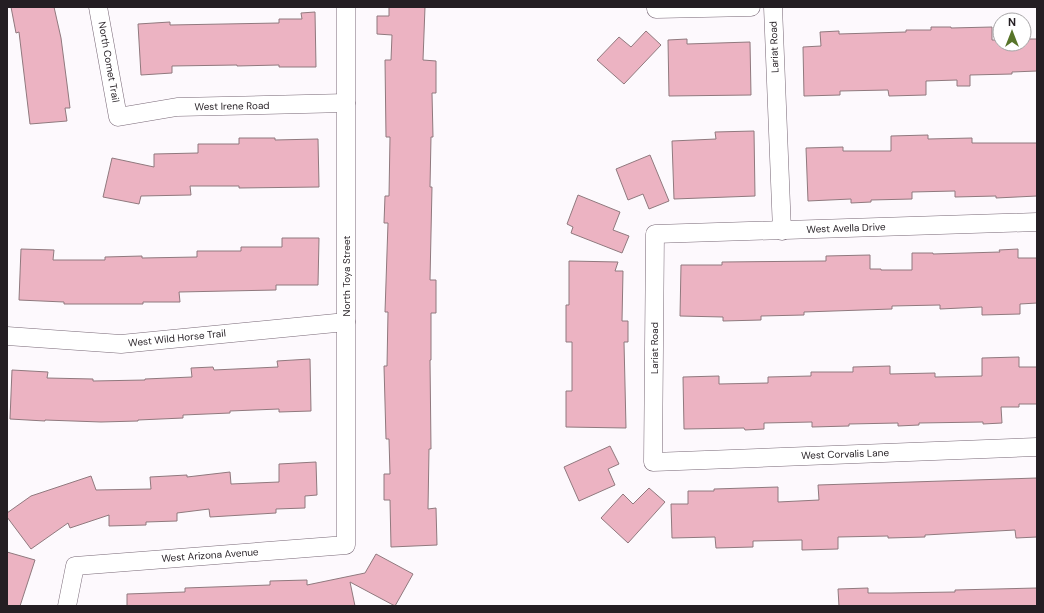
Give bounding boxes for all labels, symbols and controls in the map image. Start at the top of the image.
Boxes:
north arrow [992,12,1032,52]
text: N [1008,15,1016,29]
street label: North Comet Trail [95,21,123,103]
street label: Lariat Road [767,21,781,73]
street label: West Irene Road [194,99,270,113]
street label: West Avella Drive [806,220,886,236]
street label: North Toya Street [340,236,353,316]
street label: Lariat Road [648,322,661,374]
street label: West Wild Horse Trail [128,326,226,350]
street label: West Corvalis Lane [801,446,889,462]
street label: West Arizona Avenue [161,545,259,565]

